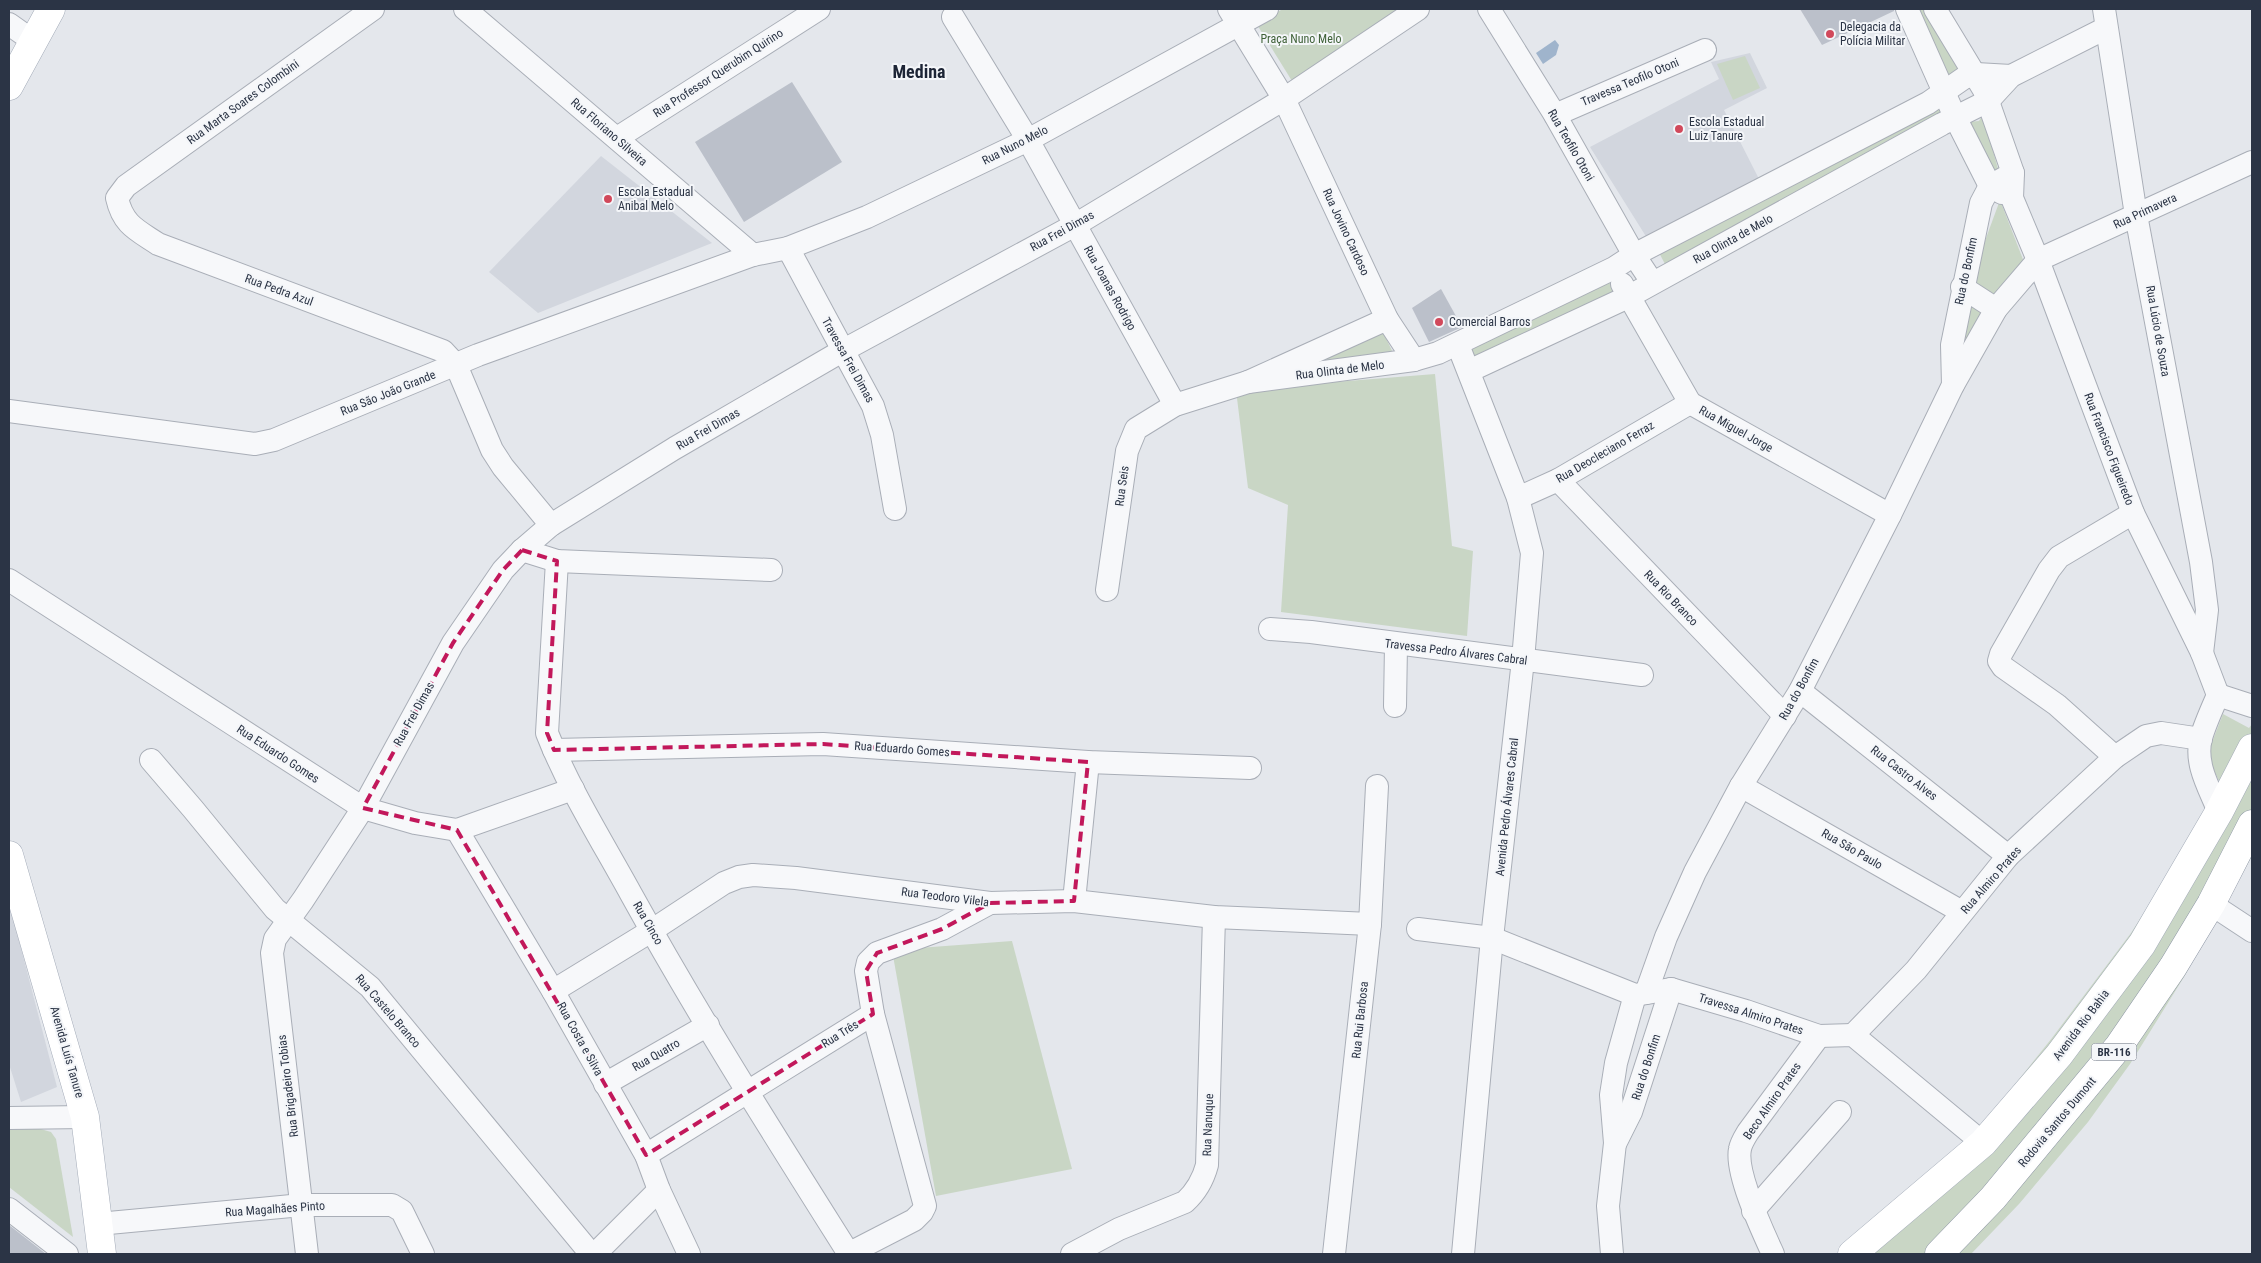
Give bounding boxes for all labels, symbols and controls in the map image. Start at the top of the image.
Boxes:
place label: Delegacia da Polícia Militar [1840,20,1906,48]
street label: Rua Professor Querubim Quirino [650,26,786,120]
marker: Delegacia da Polícia Militar [1824,28,1836,40]
park label: Praça Nuno Melo [1260,32,1342,46]
street label: Travessa Teofilo Otoni [1579,55,1681,109]
street label: Rua Marta Soares Colombini [184,57,302,147]
district label: Medina [892,61,946,82]
street label: Rua Floriano Silveira [568,95,650,169]
street label: Rua Teofilo Otoni [1545,107,1597,183]
place label: Escola Estadual Luiz Tanure [1689,115,1764,143]
street label: Rua Nuno Melo [980,122,1050,168]
marker: Escola Estadual Luiz Tanure [1673,123,1685,135]
place label: Escola Estadual Anibal Melo [618,185,693,213]
street label: Rua Jovino Cardoso [1320,186,1372,278]
street label: Rua Primavera [2111,190,2179,232]
marker: Escola Estadual Anibal Melo [602,193,614,205]
street label: Rua Frei Dimas [1028,208,1096,254]
street label: Rua Olinta de Melo [1691,211,1775,267]
street label: Rua do Bonfim [1952,236,1980,306]
street label: Rua Joanas Rodrigo [1081,243,1139,333]
street label: Rua Pedra Azul [243,271,315,309]
street label: Rua Lúcio de Souza [2143,284,2173,378]
street label: Travessa Frei Dimas [819,315,877,405]
place label: Comercial Barros [1449,315,1531,329]
marker: Comercial Barros [1433,316,1445,328]
street label: Rua Olinta de Melo [1295,358,1385,382]
street label: Rua São João Grande [338,367,438,418]
street label: Rua Francisco Figueiredo [2081,391,2137,507]
street label: Rua Miguel Jorge [1697,403,1776,455]
street label: Rua Frei Dimas [674,405,742,453]
street label: Rua Deocleciano Ferraz [1553,418,1657,486]
street label: Rua Seis [1112,465,1132,507]
street label: Rua Rio Branco [1641,567,1701,629]
street label: Travessa Pedro Álvares Cabral [1384,635,1528,668]
street label: Rua do Bonfim [1776,656,1822,722]
street label: Rua Frei Dimas [391,680,437,748]
street label: Rua Eduardo Gomes [234,722,322,786]
street label: Avenida Pedro Álvares Cabral [1492,737,1521,877]
street label: Rua Eduardo Gomes [854,739,950,759]
street label: Rua Castro Alves [1868,743,1940,803]
street label: Rua São Paulo [1819,826,1885,872]
street label: Rua Almiro Prates [1958,843,2024,917]
street label: Rua Teodoro Vilela [900,885,990,909]
street label: Rua Cinco [630,899,666,947]
street label: Rua Castelo Branco [352,971,424,1051]
street label: Rua Rui Barbosa [1349,980,1371,1059]
street label: Avenida Rio Bahia [2050,987,2112,1063]
street label: Travessa Almiro Prates [1697,990,1805,1038]
street label: Rua Costa e Silva [554,1000,606,1078]
street label: Avenida Luís Tanure [47,1005,87,1100]
street label: Rua Três [819,1017,861,1051]
street label: Rua do Bonfim [1629,1032,1663,1102]
street label: Rua Brigadeiro Tobias [275,1034,301,1138]
street label: Rua Quatro [630,1036,682,1074]
road number: BR-116 [2092,1044,2136,1060]
street label: Beco Almiro Prates [1740,1060,1804,1142]
street label: Rodovia Santos Dumont [2015,1074,2099,1170]
street label: Rua Nanuque [1200,1093,1216,1157]
street label: Rua Magalhães Pinto [225,1199,325,1219]

